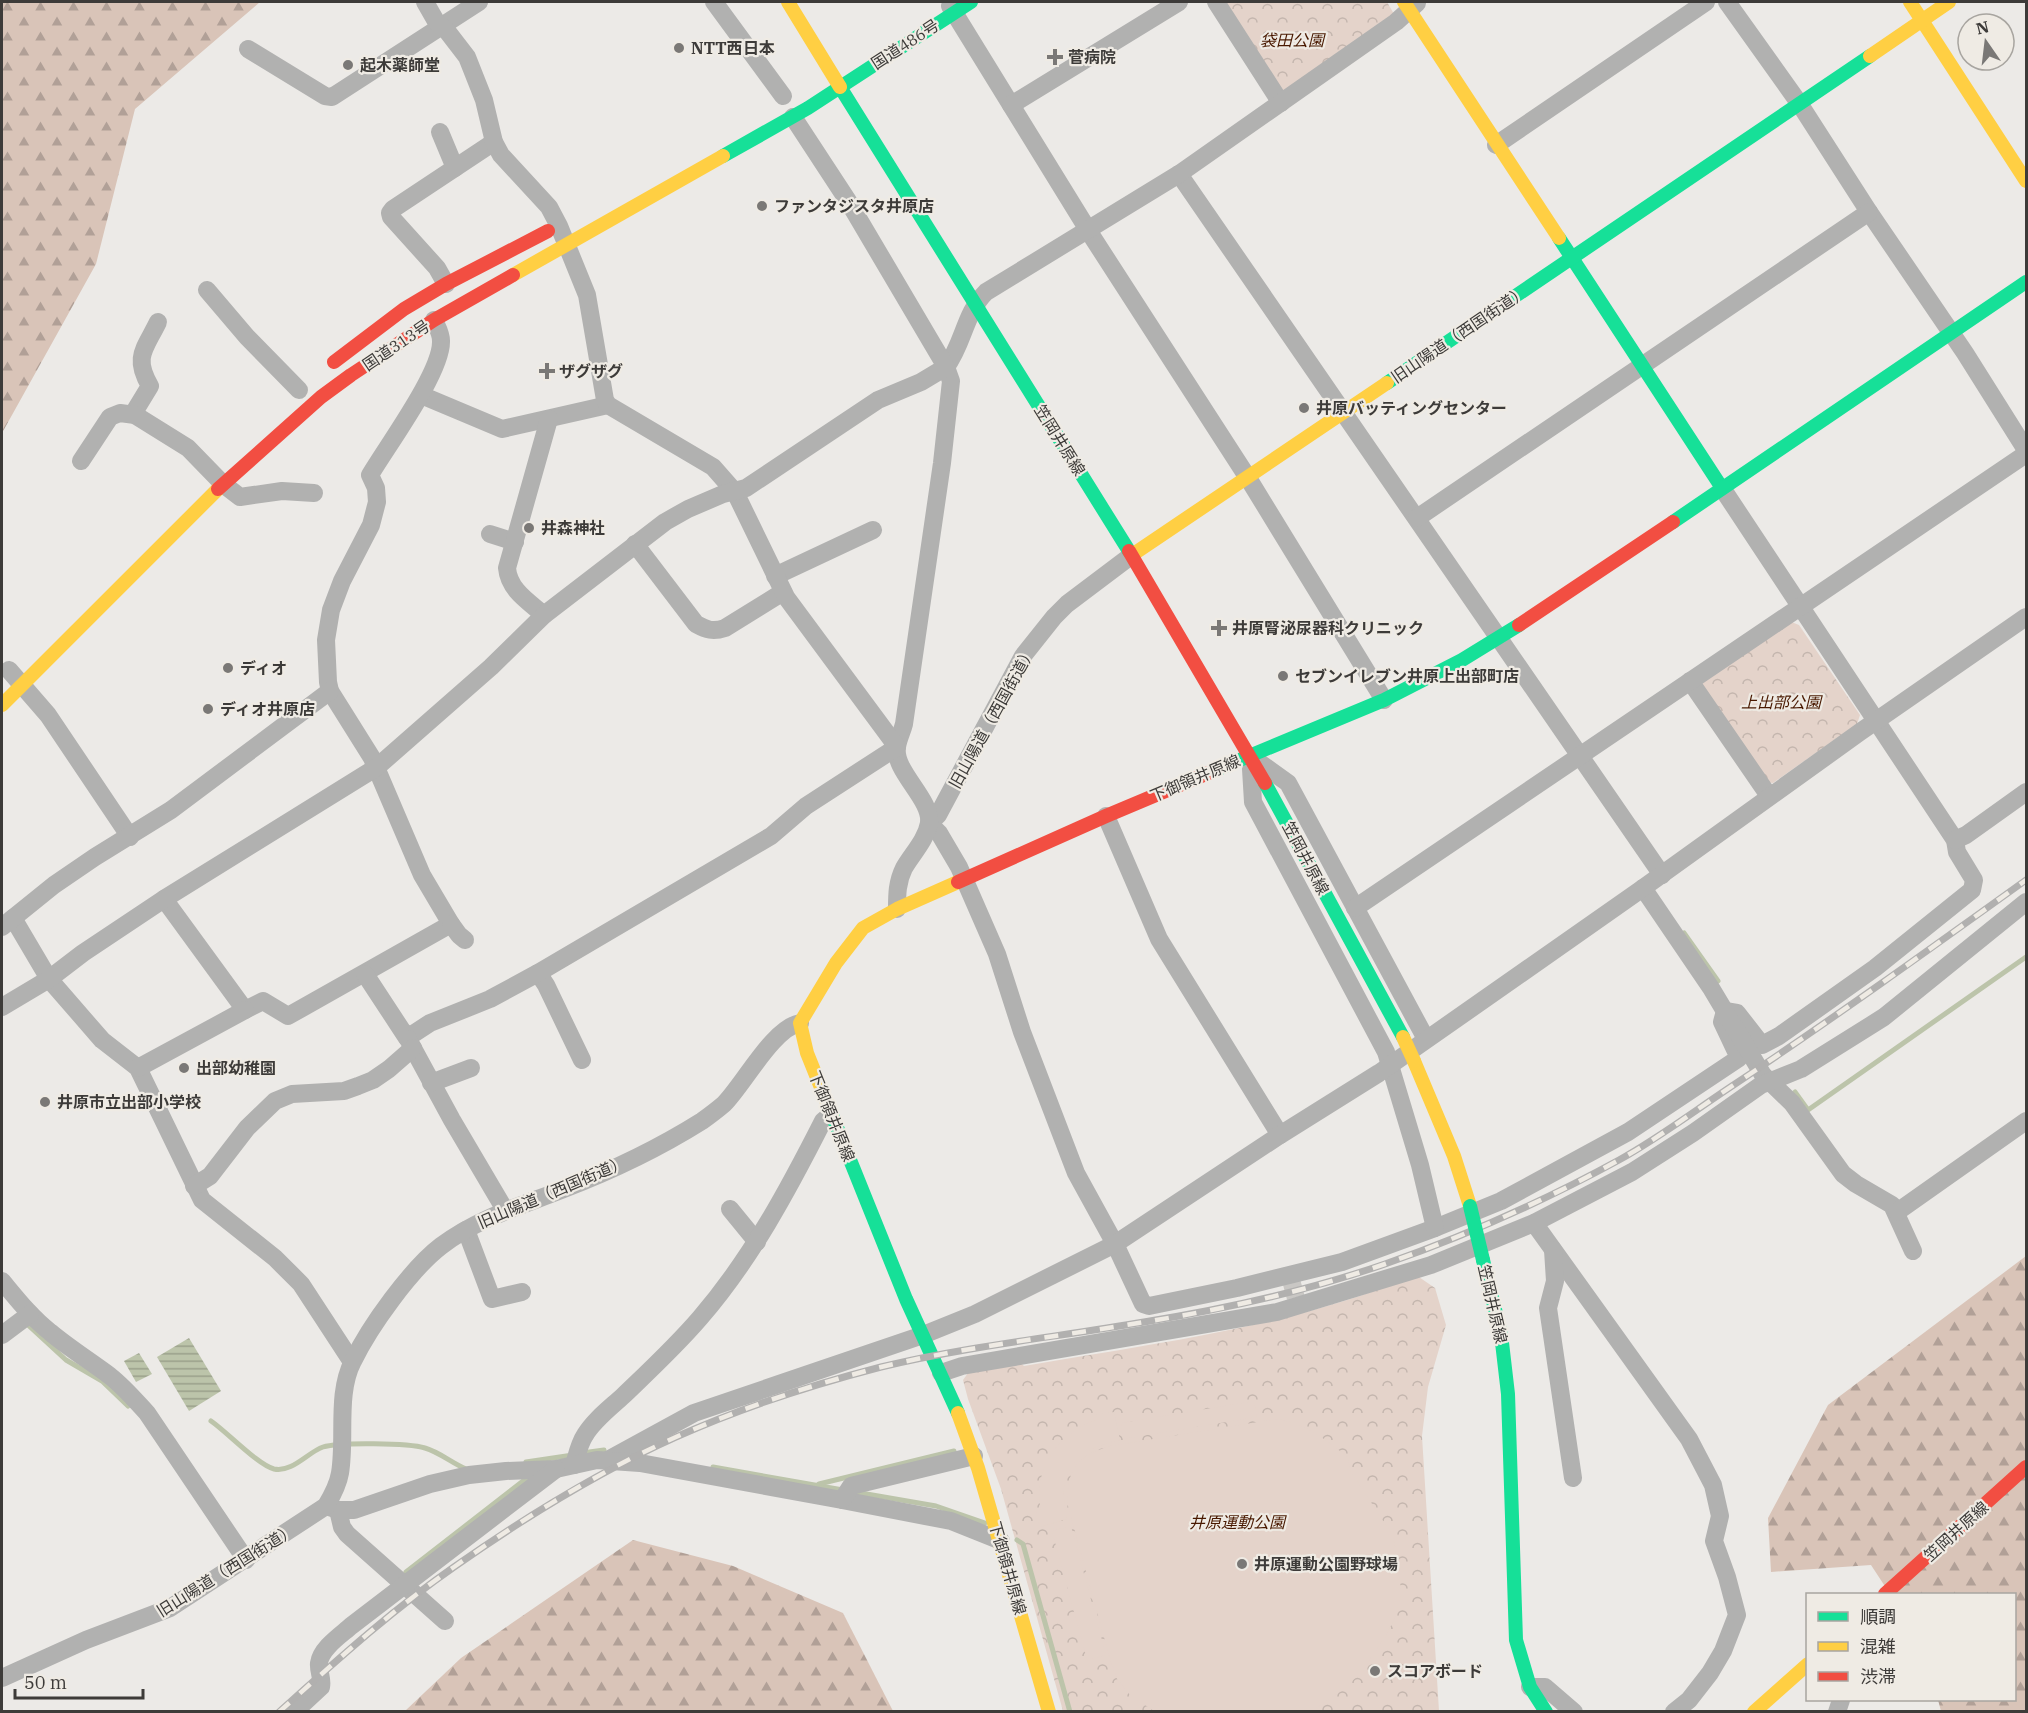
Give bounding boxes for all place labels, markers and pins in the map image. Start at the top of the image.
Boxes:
place label: NTT西日本 [691,38,775,58]
marker: NTT西日本 [672,41,686,55]
place label: 菅病院 [1068,47,1116,67]
marker: 菅病院 [1046,48,1064,66]
place label: 起木薬師堂 [360,55,440,75]
marker: 起木薬師堂 [341,58,355,72]
place label: ファンタジスタ井原店 [774,196,934,216]
marker: ファンタジスタ井原店 [755,199,769,213]
place label: ザグザグ [559,361,623,381]
marker: ザグザグ [540,364,554,378]
place label: 井原バッティングセンター [1316,398,1507,418]
marker: 井原バッティングセンター [1297,401,1311,415]
place label: 井森神社 [541,518,605,538]
marker: 井森神社 [522,521,536,535]
place label: 井原腎泌尿器科クリニック [1232,618,1424,638]
marker: 井原腎泌尿器科クリニック [1210,619,1228,637]
place label: ディオ [240,658,287,678]
marker: ディオ [221,661,235,675]
place label: セブンイレブン井原上出部町店 [1295,666,1519,686]
marker: セブンイレブン井原上出部町店 [1276,669,1290,683]
place label: ディオ井原店 [220,699,315,719]
marker: ディオ井原店 [201,702,215,716]
place label: 出部幼稚園 [196,1058,276,1078]
marker: 出部幼稚園 [177,1061,191,1075]
place label: 井原市立出部小学校 [57,1092,201,1112]
marker: 井原市立出部小学校 [38,1095,52,1109]
place label: 井原運動公園野球場 [1254,1554,1398,1574]
marker: 井原運動公園野球場 [1235,1557,1249,1571]
place label: スコアボード [1387,1661,1483,1681]
marker: スコアボード [1368,1664,1382,1678]

